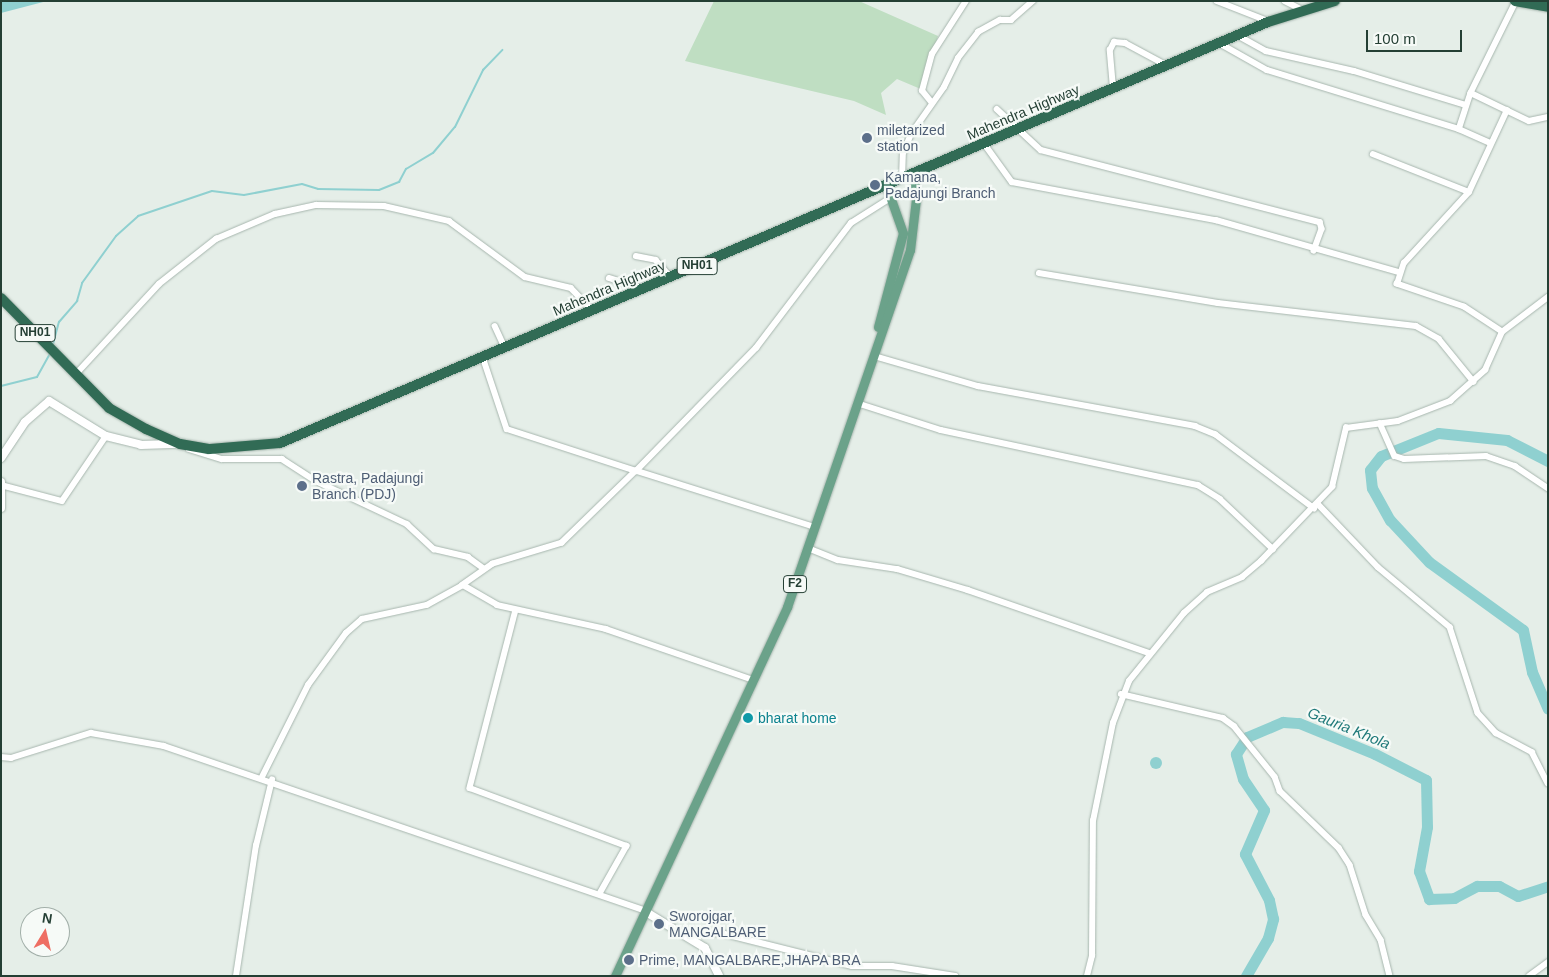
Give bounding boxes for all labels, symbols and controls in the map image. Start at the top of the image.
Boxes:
scale bar [1369,20,1465,52]
text: 100 m [1374,30,1416,47]
street label: Mahendra Highway [964,81,1082,143]
place label: miletarized station [877,122,945,154]
marker: miletarized station [861,132,873,144]
place label: Kamana, Padajungi Branch [885,169,996,202]
marker: Kamana, Padajungi Branch [869,179,881,191]
road number: NH01 [676,256,718,276]
street label: Mahendra Highway [550,257,668,319]
road number: NH01 [14,323,56,342]
place label: Rastra, Padajungi Branch (PDJ) [312,470,423,502]
marker: Rastra, Padajungi Branch (PDJ) [296,480,308,492]
road number: F2 [782,574,808,594]
water label: Gauria Khola [1305,703,1393,753]
place label: bharat home [758,710,837,726]
marker: bharat home [742,712,754,724]
north arrow [20,907,70,957]
place label: Sworojgar, MANGALBARE [669,908,766,940]
text: N [41,909,53,927]
marker: Sworojgar, MANGALBARE [653,918,665,930]
place label: Prime, MANGALBARE,JHAPA BRA [639,952,861,968]
marker: Prime, MANGALBARE,JHAPA BRA [623,954,635,966]

